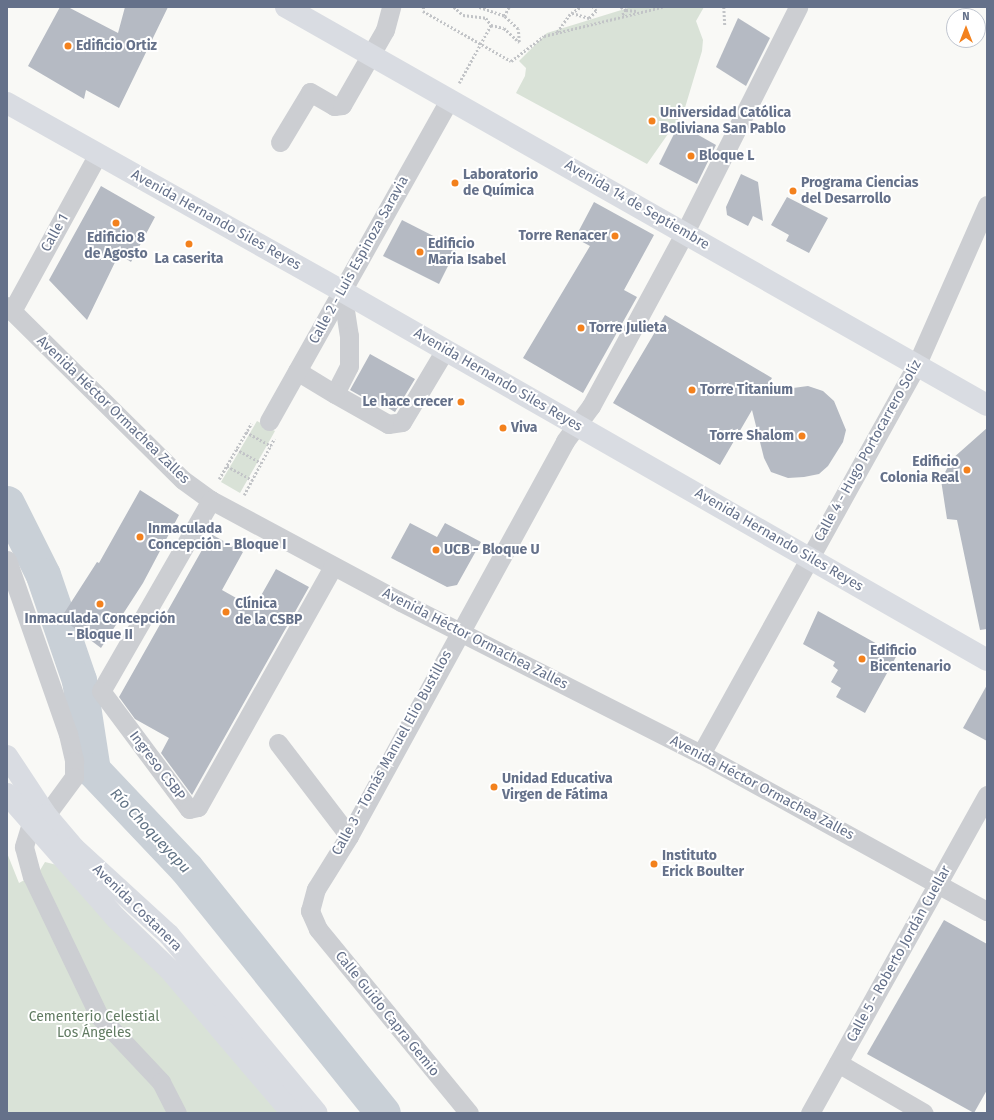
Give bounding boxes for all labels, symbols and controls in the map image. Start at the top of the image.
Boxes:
north arrow [946,8,986,48]
text: N [962,10,970,23]
place label: Edificio Ortiz [76,38,157,54]
marker: Edificio Ortiz [63,41,73,51]
place label: Universidad Católica Boliviana San Pablo [660,105,791,138]
marker: Universidad Católica Boliviana San Pablo [647,116,657,126]
place label: Bloque L [699,148,755,164]
marker: Bloque L [686,151,696,161]
street label: Avenida 14 de Septiembre [562,157,712,253]
street label: Avenida Hernando Siles Reyes [128,166,304,274]
place label: Laboratorio de Química [463,167,538,200]
street label: Calle 2 - Luis Espinoza Saravia [306,173,412,347]
place label: Programa Ciencias del Desarrollo [801,175,919,208]
marker: Laboratorio de Química [450,178,460,188]
marker: Programa Ciencias del Desarrollo [788,186,798,196]
street label: Calle 1 [38,211,72,255]
marker: Edificio 8 de Agosto [111,218,121,228]
place label: Torre Renacer [519,228,607,244]
place label: Edificio 8 de Agosto [84,230,148,262]
marker: Torre Renacer [610,231,620,241]
place label: Edificio Maria Isabel [428,236,506,268]
marker: La caserita [184,239,194,249]
marker: Edificio Maria Isabel [415,247,425,257]
place label: La caserita [154,251,224,267]
place label: Torre Julieta [589,320,667,336]
marker: Torre Julieta [576,323,586,333]
street label: Avenida Hernando Siles Reyes [411,325,585,435]
street label: Avenida Héctor Ormachea Zalles [33,333,193,487]
street label: Calle 4 - Hugo Portocarrero Solíz [811,357,925,545]
place label: Torre Titanium [700,382,793,398]
marker: Torre Titanium [687,385,697,395]
place label: Le hace crecer [363,394,453,410]
marker: Le hace crecer [456,397,466,407]
place label: Viva [511,420,537,436]
marker: Viva [498,423,508,433]
place label: Torre Shalom [709,428,794,444]
marker: Torre Shalom [797,431,807,441]
place label: Edificio Colonia Real [880,454,959,486]
marker: Edificio Colonia Real [962,465,972,475]
street label: Avenida Hernando Siles Reyes [692,485,866,595]
place label: Inmaculada Concepción - Bloque I [148,521,286,554]
marker: Inmaculada Concepción - Bloque I [135,532,145,542]
place label: UCB - Bloque U [444,542,540,558]
marker: UCB - Bloque U [431,545,441,555]
street label: Avenida Héctor Ormachea Zalles [380,585,570,693]
place label: Clínica de la CSBP [235,596,302,628]
marker: Inmaculada Concepción - Bloque II [95,599,105,609]
marker: Clínica de la CSBP [220,606,232,618]
place label: Inmaculada Concepción - Bloque II [25,611,175,644]
place label: Edificio Bicentenario [870,643,951,676]
street label: Calle 3 - Tomás Manuel Elio Bustillos [328,648,456,858]
marker: Edificio Bicentenario [857,654,867,664]
street label: Ingreso CSBP [125,728,189,804]
street label: Avenida Héctor Ormachea Zalles [667,732,857,844]
place label: Unidad Educativa Virgen de Fátima [502,771,613,804]
marker: Unidad Educativa Virgen de Fátima [489,782,499,792]
water label: Río Choqueyapu [106,785,194,877]
place label: Instituto Erick Boulter [662,848,744,880]
marker: Instituto Erick Boulter [649,859,659,869]
street label: Avenida Costanera [89,861,185,955]
street label: Calle 5 - Roberto Jordán Cuellar [843,863,955,1045]
street label: Calle Guido Capra Gemio [331,948,443,1080]
park label: Cementerio Celestial Los Ángeles [29,1009,159,1042]

